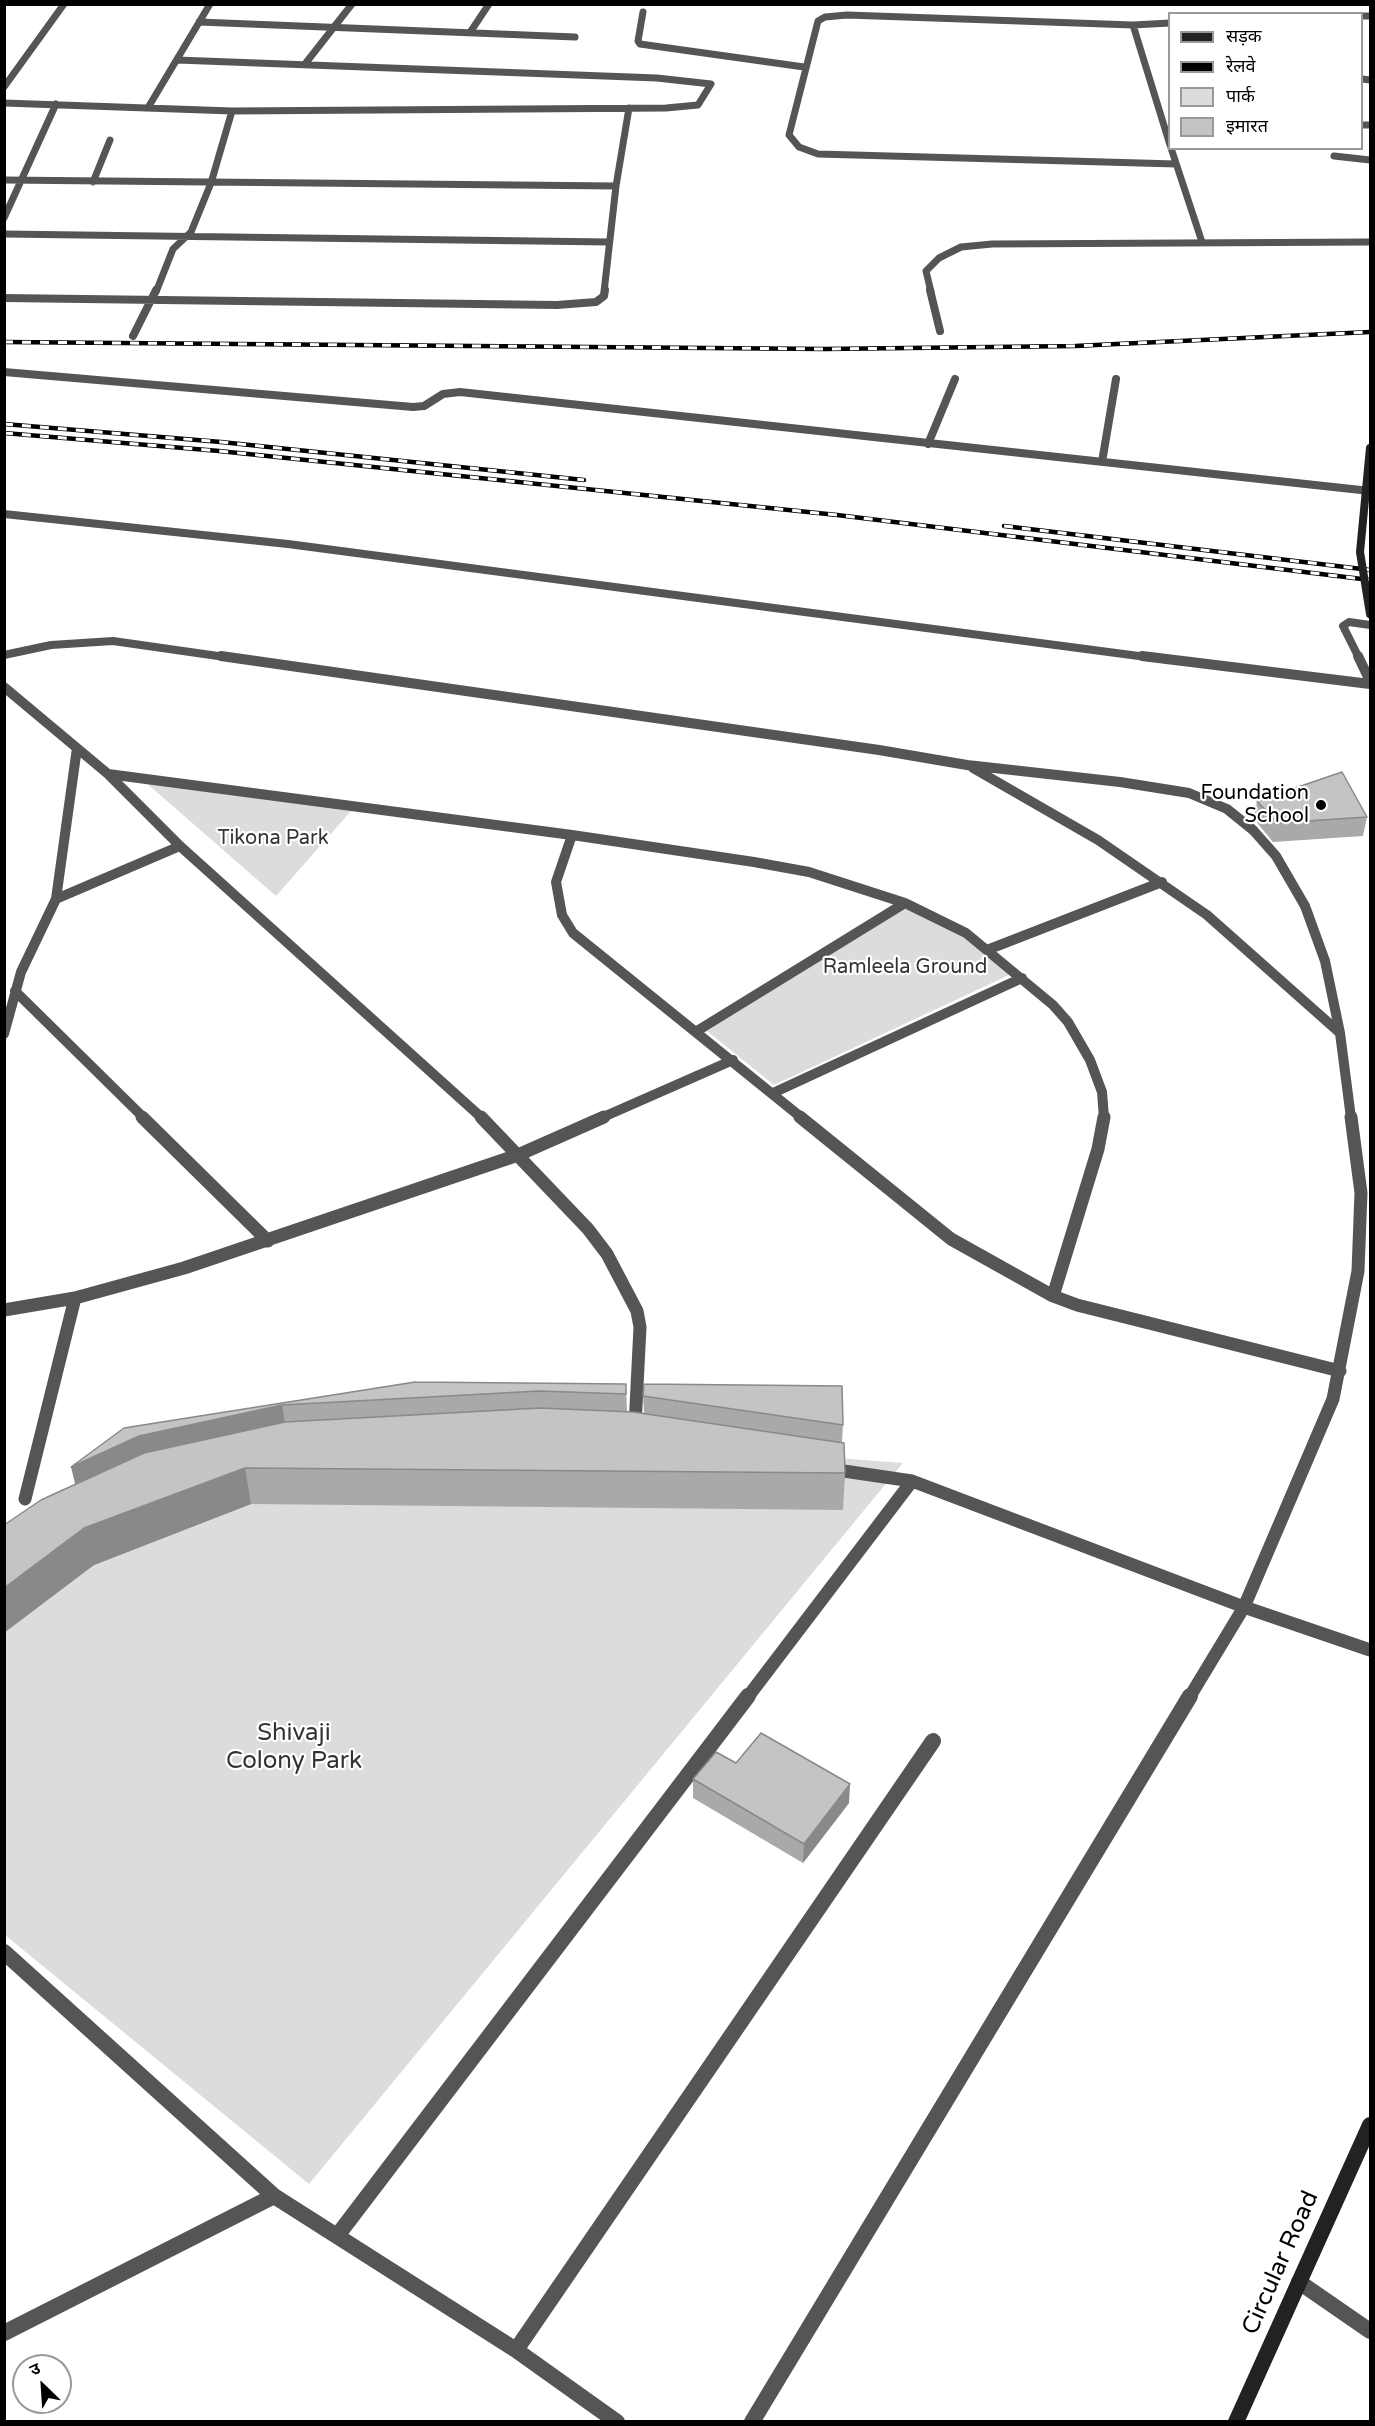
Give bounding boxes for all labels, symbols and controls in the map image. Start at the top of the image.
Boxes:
legend [1168,12,1363,150]
text: सड़क [1226,25,1262,47]
text: रेलवे [1226,55,1256,77]
text: पार्क [1226,85,1255,107]
text: इमारत [1226,115,1268,137]
place label: Foundation School [1201,782,1309,829]
marker: Foundation School [1314,798,1328,812]
park label: Tikona Park [217,827,329,851]
park label: Ramleela Ground [823,956,987,980]
park label: Shivaji Colony Park [226,1720,362,1776]
street label: Circular Road [1237,2187,1325,2339]
north arrow [12,2354,72,2414]
text: उ [27,2358,44,2381]

